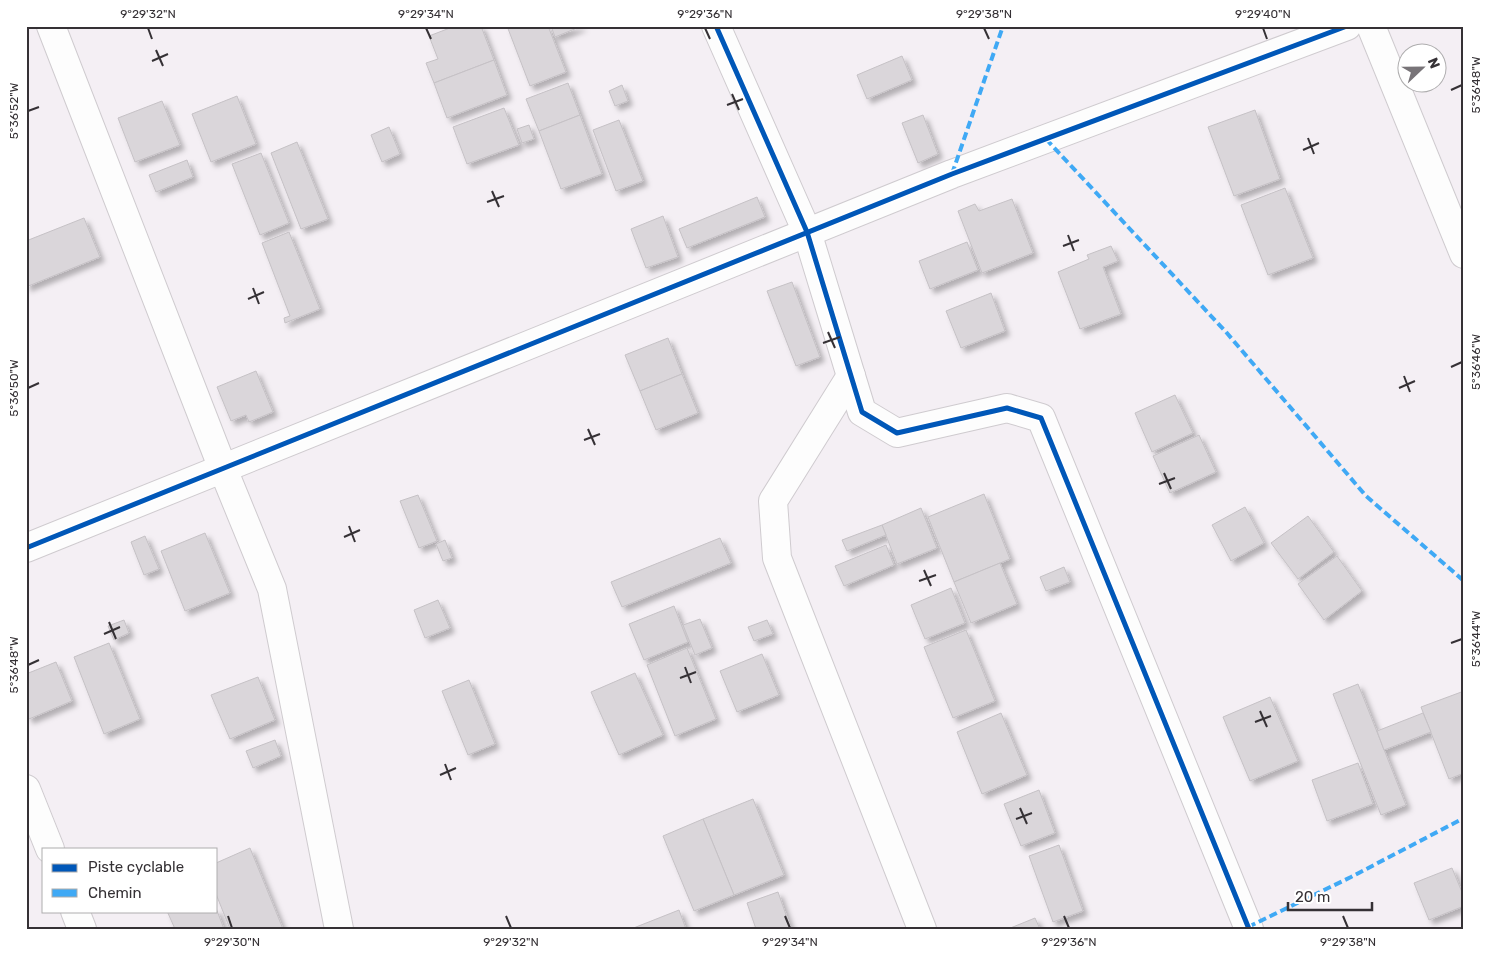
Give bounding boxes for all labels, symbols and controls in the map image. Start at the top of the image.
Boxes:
text: 9°29'32"N [120,7,176,21]
text: 9°29'34"N [398,7,454,21]
text: 9°29'36"N [677,7,733,21]
text: 9°29'38"N [956,7,1012,21]
text: 9°29'40"N [1235,7,1291,21]
north arrow [1398,42,1448,92]
text: N [1424,55,1443,71]
text: 5°36'48"W [1469,56,1483,113]
text: 5°36'52"W [7,82,21,139]
text: 5°36'46"W [1469,334,1483,390]
text: 5°36'50"W [7,359,21,417]
text: 5°36'44"W [1469,610,1483,667]
text: 5°36'48"W [7,636,21,693]
legend [42,848,218,912]
text: Piste cyclable [88,858,184,876]
scale bar [1288,880,1371,912]
text: Chemin [88,884,142,902]
text: 20 m [1295,888,1330,906]
text: 9°29'30"N [204,935,260,949]
text: 9°29'32"N [483,935,539,949]
text: 9°29'34"N [762,935,818,949]
text: 9°29'36"N [1041,935,1097,949]
text: 9°29'38"N [1320,935,1376,949]

